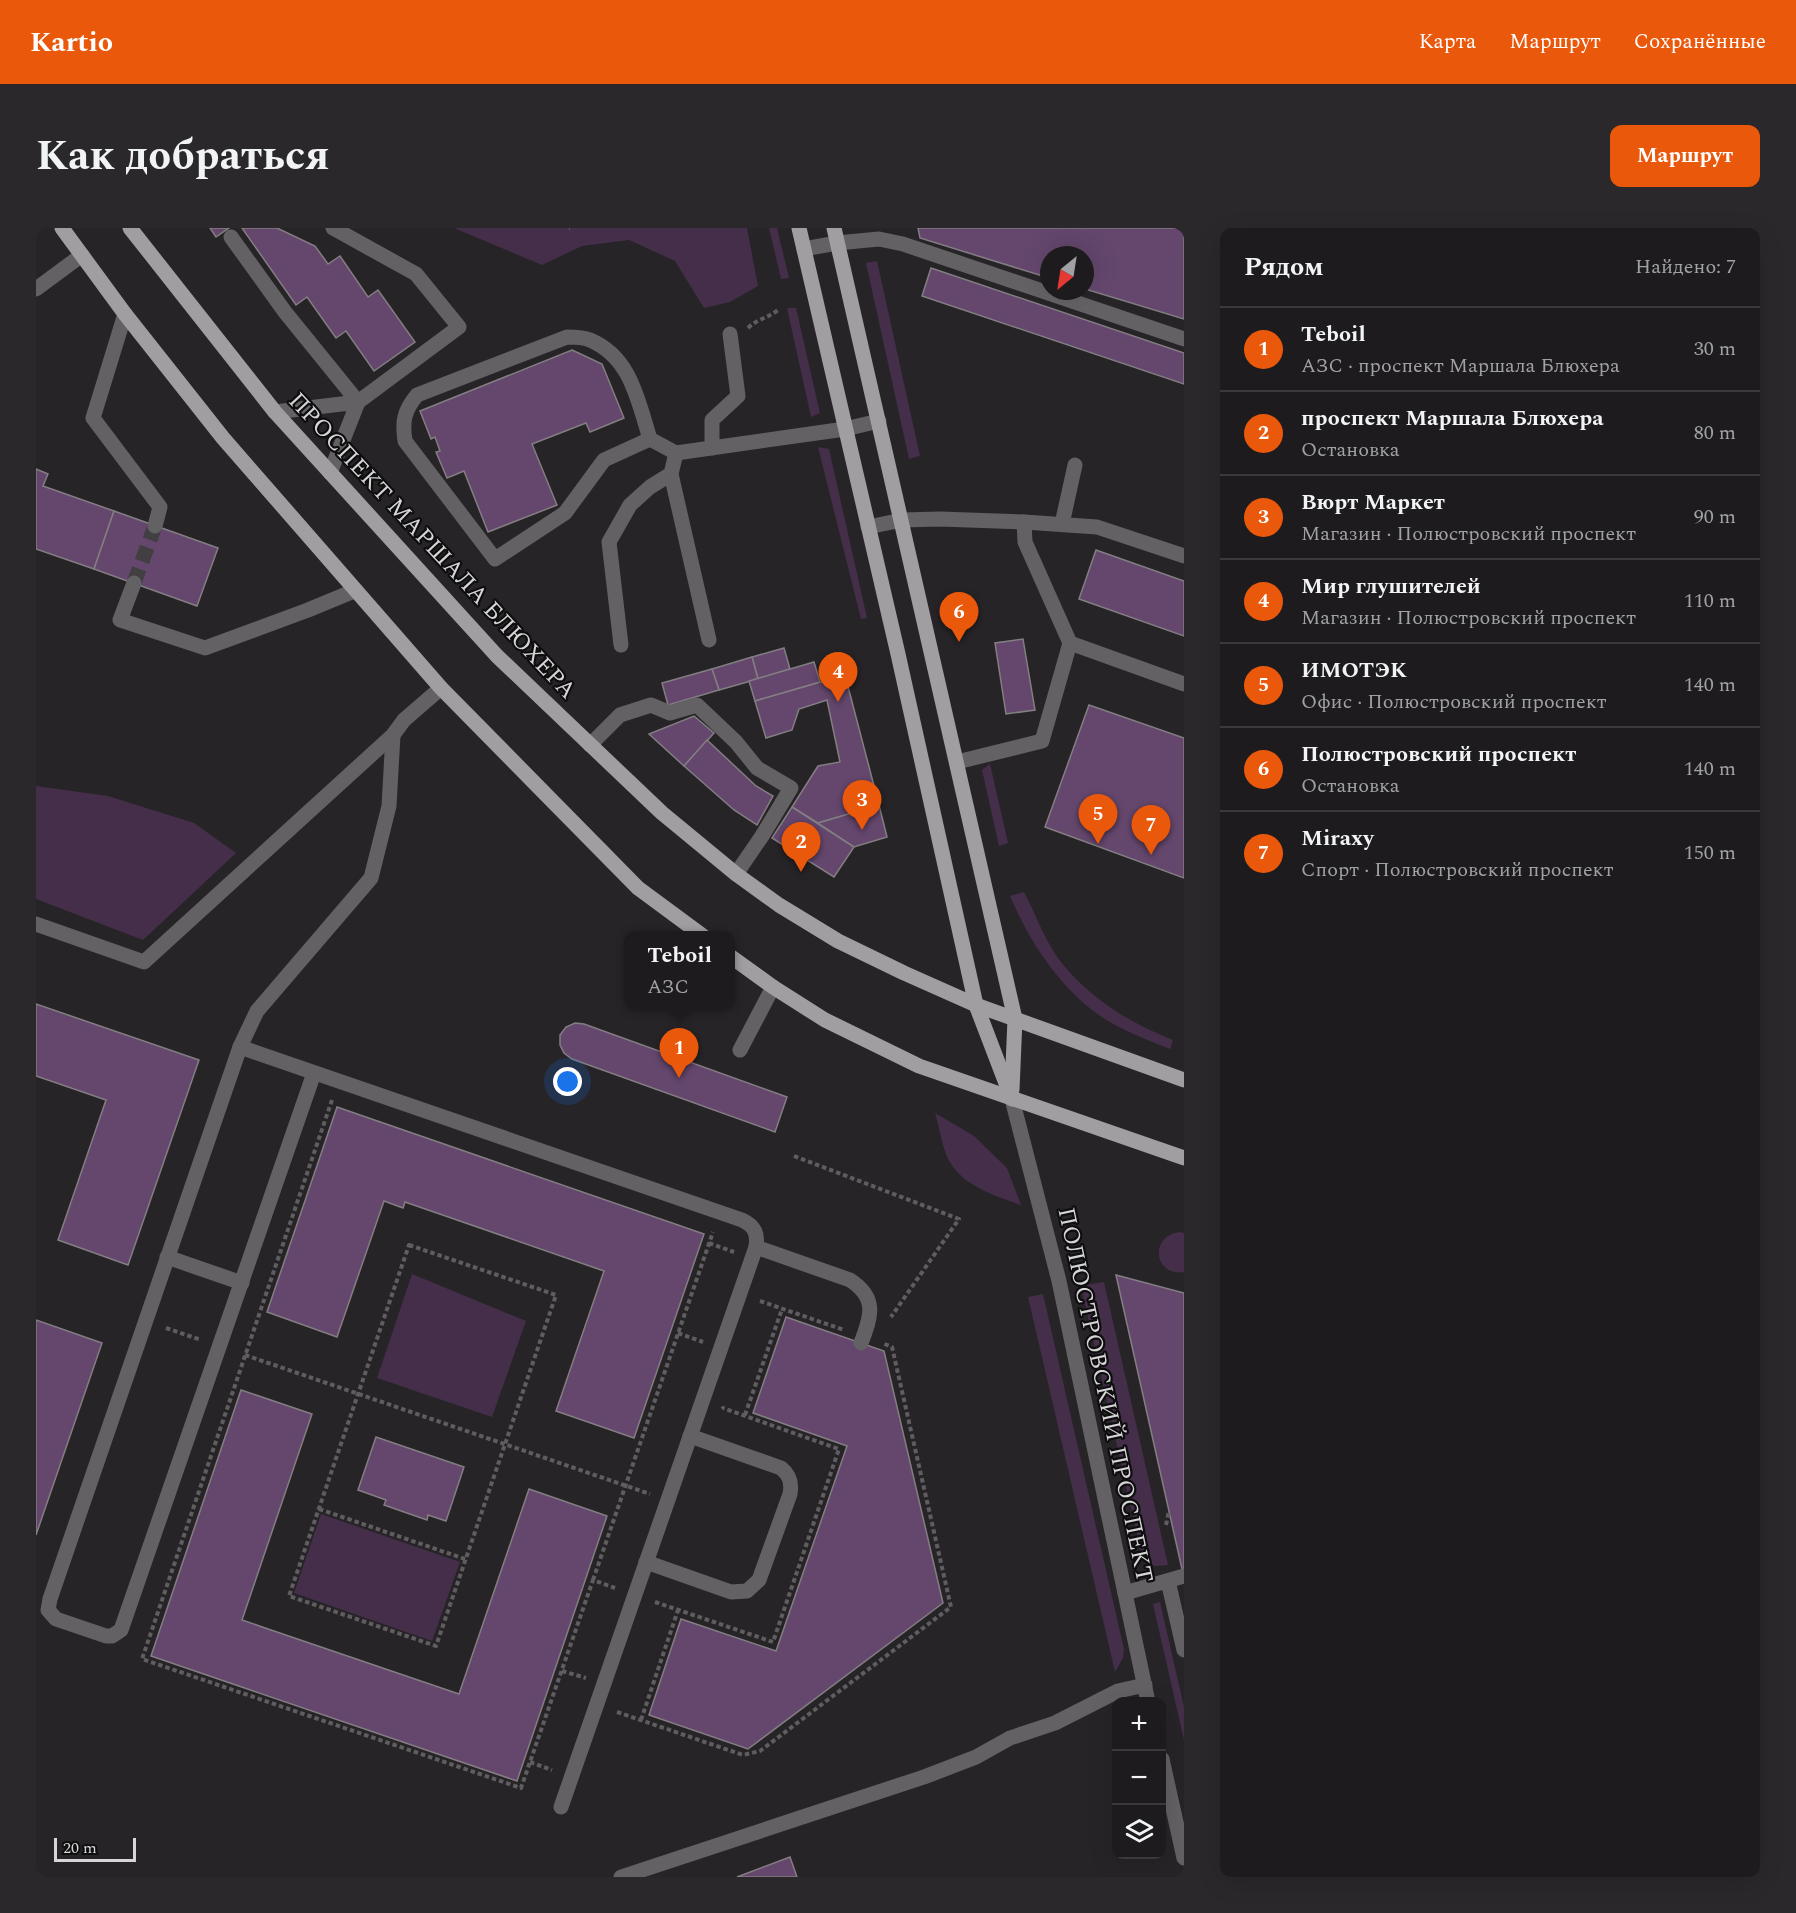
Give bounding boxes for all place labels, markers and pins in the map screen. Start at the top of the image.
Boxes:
pin: 6 [940,592,978,642]
pin: 4 [818,652,858,702]
pin: 3 [842,780,882,830]
pin: 5 [1078,794,1118,844]
pin: 7 [1132,806,1170,855]
pin: 2 [782,822,820,872]
pin: 1 [660,1028,698,1078]

